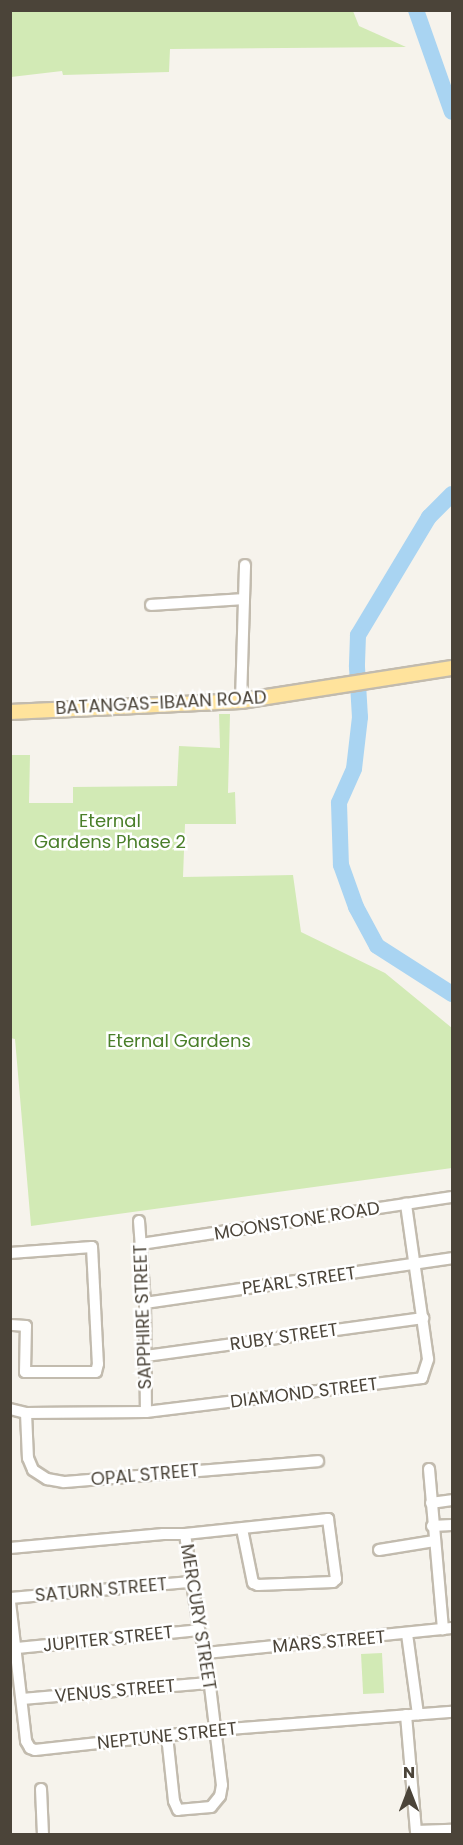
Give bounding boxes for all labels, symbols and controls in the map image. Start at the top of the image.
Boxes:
street label: BATANGAS-IBAAN ROAD [55,687,267,719]
park label: Eternal Gardens Phase 2 [34,811,186,854]
park label: Eternal Gardens [107,1030,251,1052]
street label: MOONSTONE ROAD [213,1197,381,1245]
street label: SAPPHIRE STREET [130,1244,156,1390]
street label: PEARL STREET [241,1262,357,1300]
street label: RUBY STREET [229,1319,339,1355]
street label: DIAMOND STREET [229,1373,379,1413]
street label: OPAL STREET [90,1460,200,1490]
street label: MERCURY STREET [176,1542,220,1692]
street label: SATURN STREET [34,1573,168,1607]
street label: JUPITER STREET [42,1621,174,1657]
street label: MARS STREET [272,1626,386,1658]
street label: VENUS STREET [54,1675,176,1707]
street label: NEPTUNE STREET [96,1718,238,1754]
north arrow [379,1761,439,1821]
text: N [403,1761,415,1784]

